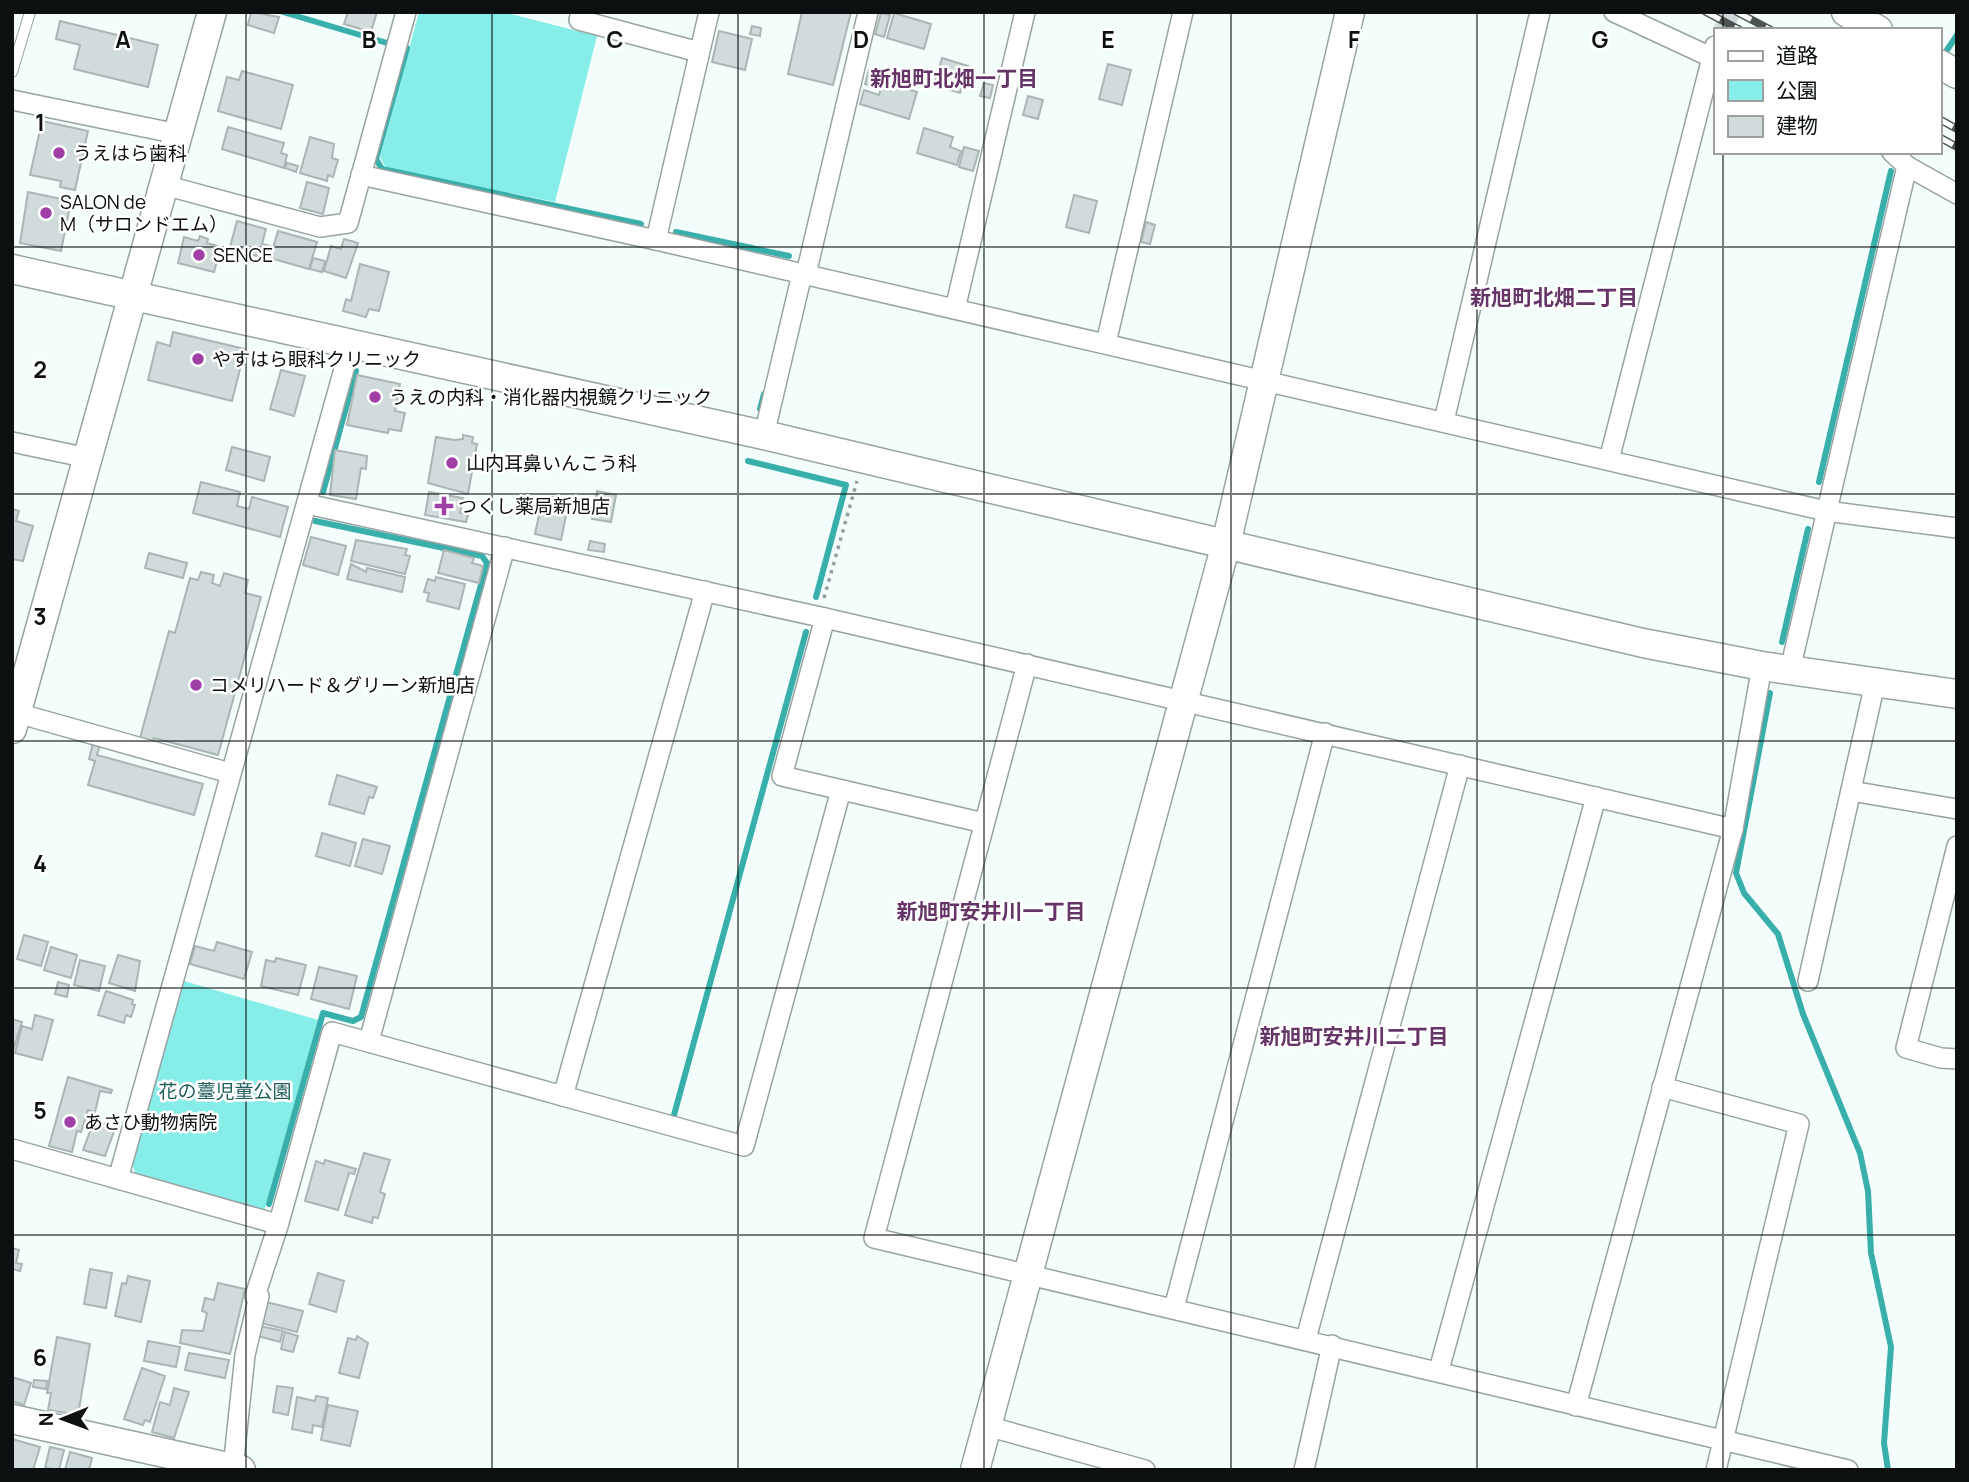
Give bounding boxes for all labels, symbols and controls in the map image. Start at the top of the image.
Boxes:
text: A [115,23,131,55]
text: B [362,23,376,55]
text: C [607,23,624,55]
text: D [853,23,869,55]
text: E [1101,23,1115,55]
text: F [1348,23,1360,55]
text: G [1592,23,1609,55]
legend [1714,28,1941,154]
text: 道路 [1776,41,1818,69]
district label: 新旭町北畑一丁目 [870,64,1038,92]
text: 公園 [1776,76,1818,104]
text: 1 [35,106,45,138]
text: 建物 [1776,111,1818,139]
place label: うえはら歯科 [73,140,187,166]
marker: うえはら歯科 [51,145,67,161]
place label: SALON de M（サロンドエム） [60,189,228,237]
marker: SALON de M（サロンドエム） [38,205,54,221]
place label: SENCE [213,242,273,268]
marker: SENCE [191,247,207,263]
district label: 新旭町北畑二丁目 [1470,283,1638,311]
place label: やすはら眼科クリニック [212,346,421,372]
marker: やすはら眼科クリニック [190,351,206,367]
text: 2 [33,353,47,385]
place label: うえの内科・消化器内視鏡クリニック [389,384,712,410]
marker: うえの内科・消化器内視鏡クリニック [367,389,383,405]
place label: 山内耳鼻いんこう科 [466,450,637,476]
marker: 山内耳鼻いんこう科 [444,455,460,471]
place label: つくし薬局新旭店 [458,493,610,519]
marker: つくし薬局新旭店 [436,498,452,514]
text: 3 [33,600,47,632]
place label: コメリハード＆グリーン新旭店 [210,672,475,698]
marker: コメリハード＆グリーン新旭店 [188,677,204,693]
text: 4 [33,847,47,879]
district label: 新旭町安井川一丁目 [897,897,1086,925]
district label: 新旭町安井川二丁目 [1260,1022,1449,1050]
park label: 花の薹児童公園 [158,1078,292,1104]
text: 5 [33,1094,47,1126]
place label: あさひ動物病院 [84,1109,217,1135]
marker: あさひ動物病院 [62,1114,78,1130]
text: 6 [33,1341,47,1373]
north arrow [28,1384,98,1454]
text: N [33,1412,59,1426]

